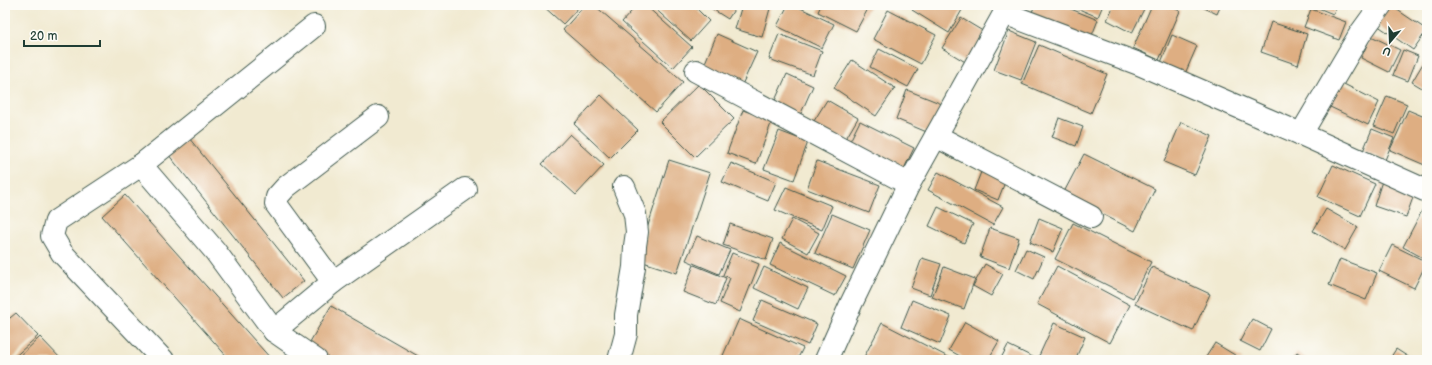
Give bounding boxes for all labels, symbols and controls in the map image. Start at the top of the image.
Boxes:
scale bar [24,22,100,48]
north arrow [1370,22,1410,62]
text: 20 m [30,29,57,44]
text: U [1381,44,1393,58]

